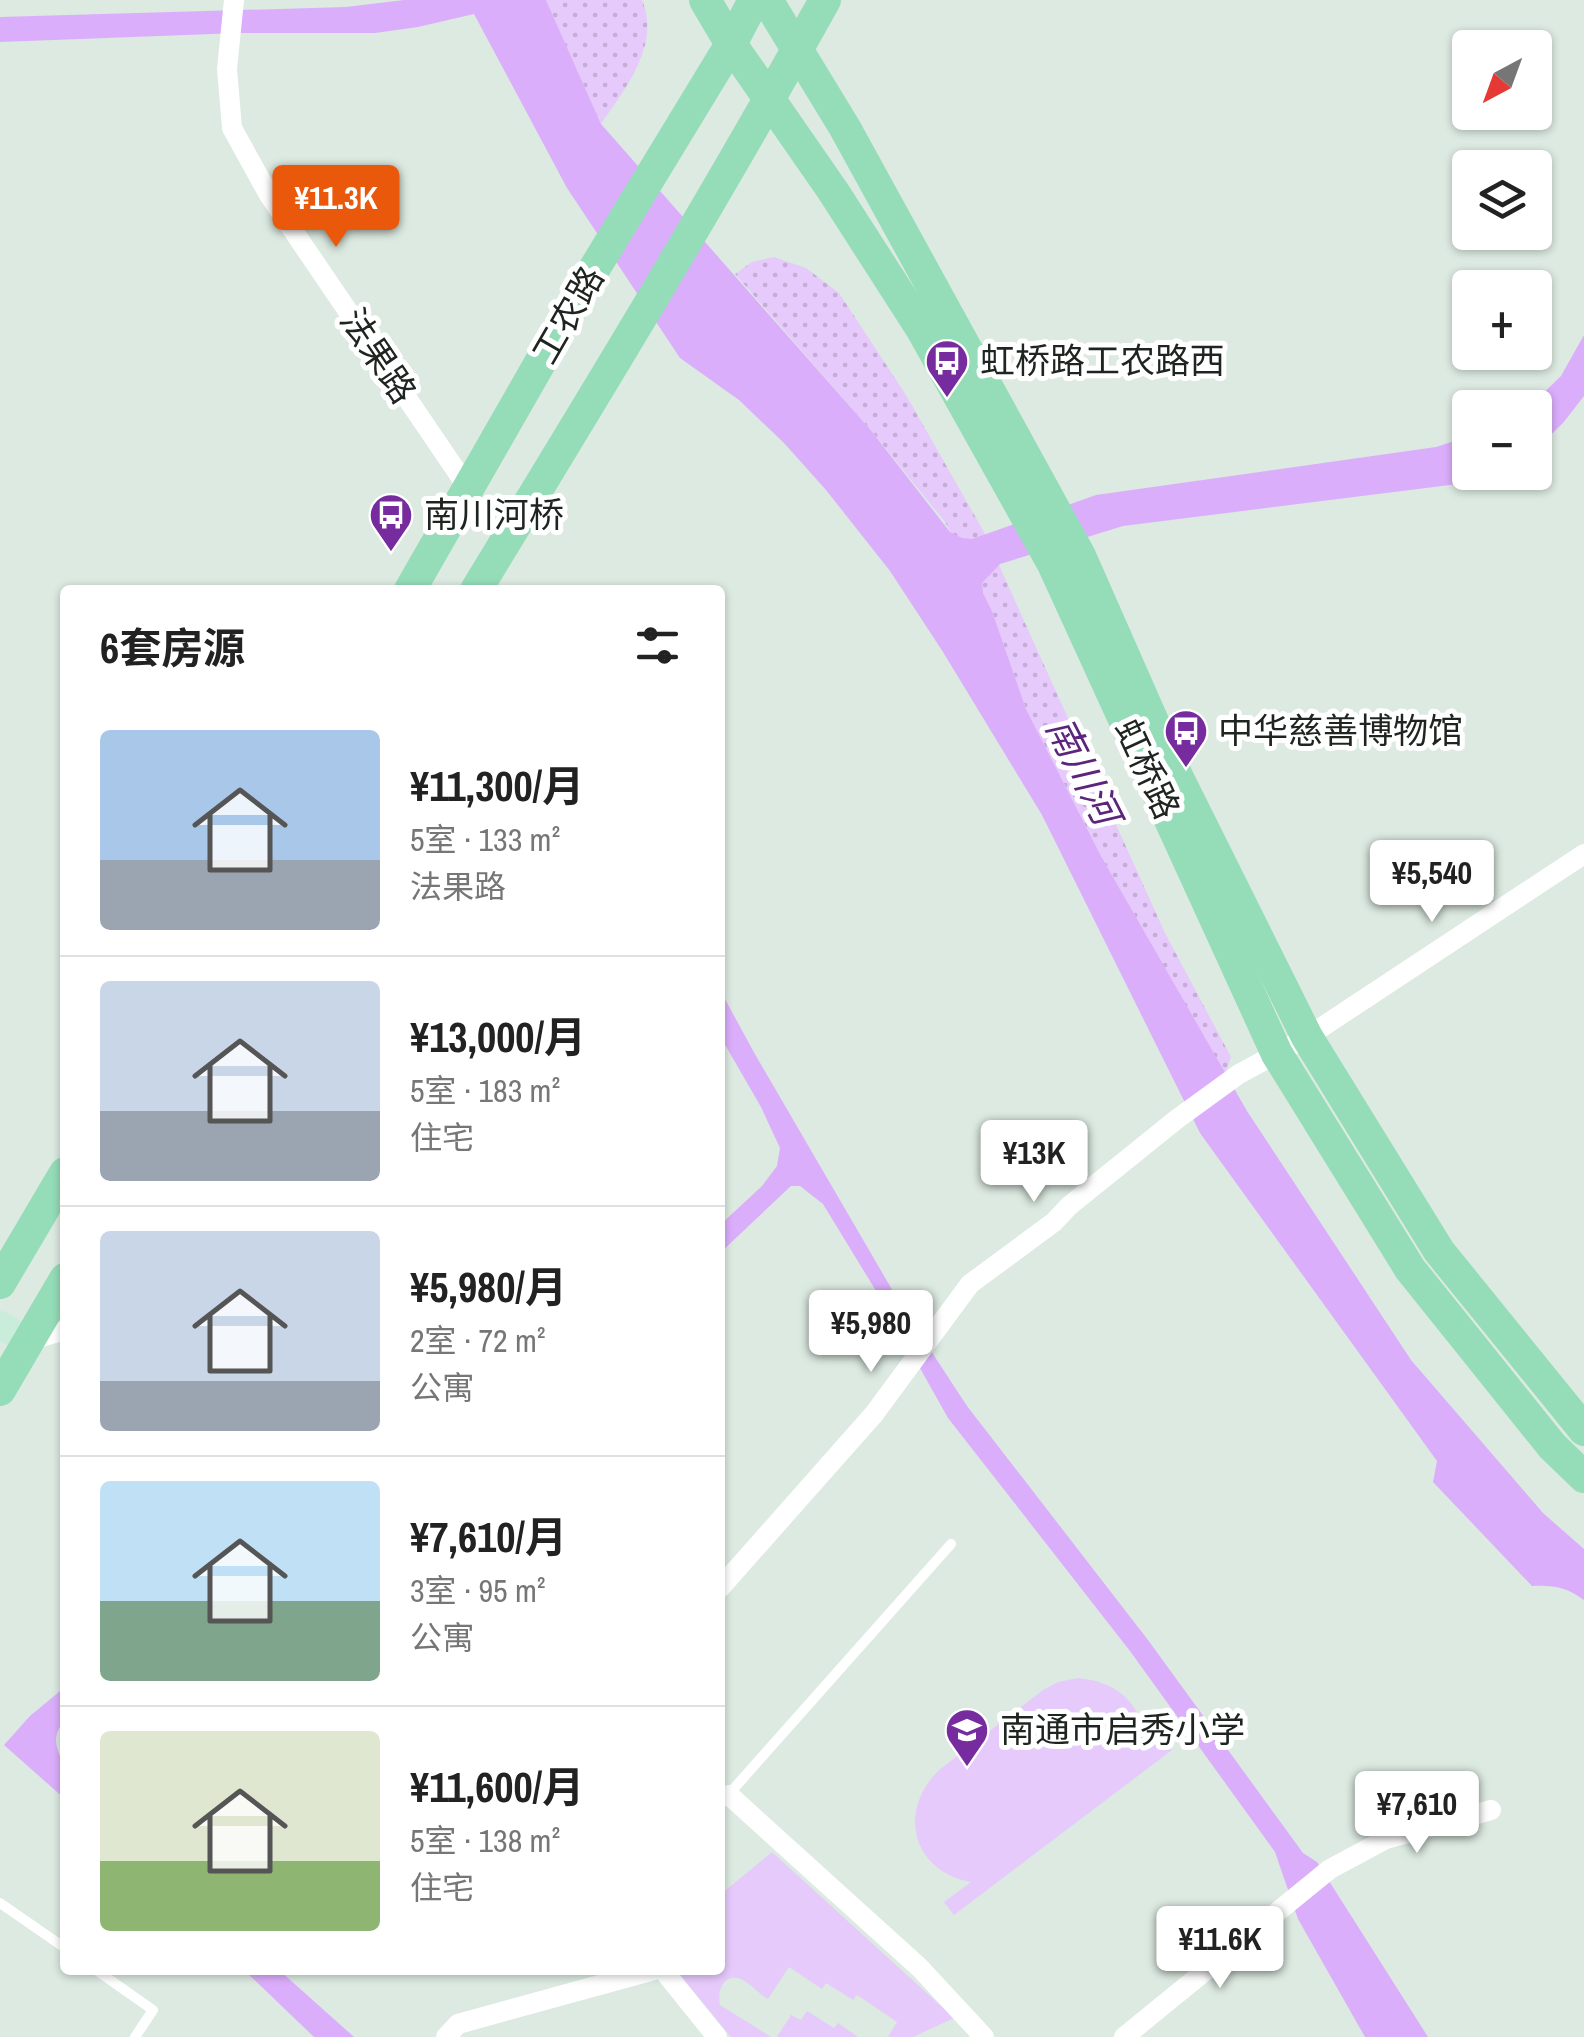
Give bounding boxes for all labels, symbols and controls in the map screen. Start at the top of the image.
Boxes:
north arrow [1452,30,1552,130]
map controls [1452,30,1552,490]
button: layers [1452,150,1552,250]
pin: ¥11.3K [255,165,417,250]
text: ¥11.3K [294,176,378,219]
street label: 工农路 [521,258,614,372]
button: + [1452,270,1552,370]
street label: 法果路 [330,299,427,412]
place label: 虹桥路工农路西 [980,337,1225,384]
bus stop icon: 虹桥路工农路西 [924,338,970,399]
button: − [1452,390,1552,490]
place label: 南川河桥 [424,491,564,538]
bus stop icon: 南川河桥 [368,492,414,553]
icon: filters [630,618,685,673]
text: 6套房源 [100,620,245,676]
place label: 中华慈善博物馆 [1218,707,1463,754]
water label: 南川河 [1035,708,1135,839]
bus stop icon: 中华慈善博物馆 [1163,708,1209,769]
street label: 虹桥路 [1104,711,1191,826]
text: ¥11,300/月 [410,758,584,814]
icon: home [180,770,300,890]
text: 5室 · 133 m² [410,818,560,861]
pin: ¥5,540 [1351,840,1513,925]
text: ¥5,540 [1392,851,1472,894]
text: 法果路 [410,865,506,908]
text: ¥13,000/月 [410,1009,586,1065]
icon: home [180,1021,300,1141]
text: 5室 · 183 m² [410,1069,560,1112]
text: 住宅 [410,1116,474,1159]
pin: ¥13K [975,1120,1093,1205]
text: ¥13K [1003,1131,1065,1174]
text: ¥5,980/月 [410,1259,567,1315]
icon: home [180,1271,300,1391]
pin: ¥5,980 [790,1290,952,1375]
text: ¥5,980 [831,1301,911,1344]
text: 2室 · 72 m² [410,1319,546,1362]
text: 公寓 [410,1366,474,1409]
text: ¥7,610/月 [410,1509,567,1565]
icon: home [180,1521,300,1641]
text: 3室 · 95 m² [410,1569,546,1612]
text: 公寓 [410,1616,474,1659]
place label: 南通市启秀小学 [1000,1706,1245,1753]
school or university icon: 南通市启秀小学 [944,1707,990,1768]
text: ¥11,600/月 [410,1759,584,1815]
icon: home [180,1771,300,1891]
pin: ¥7,610 [1336,1771,1498,1856]
text: ¥7,610 [1377,1782,1457,1825]
text: 5室 · 138 m² [410,1819,560,1862]
text: 住宅 [410,1866,474,1909]
pin: ¥11.6K [1139,1906,1301,1991]
text: ¥11.6K [1178,1917,1262,1960]

